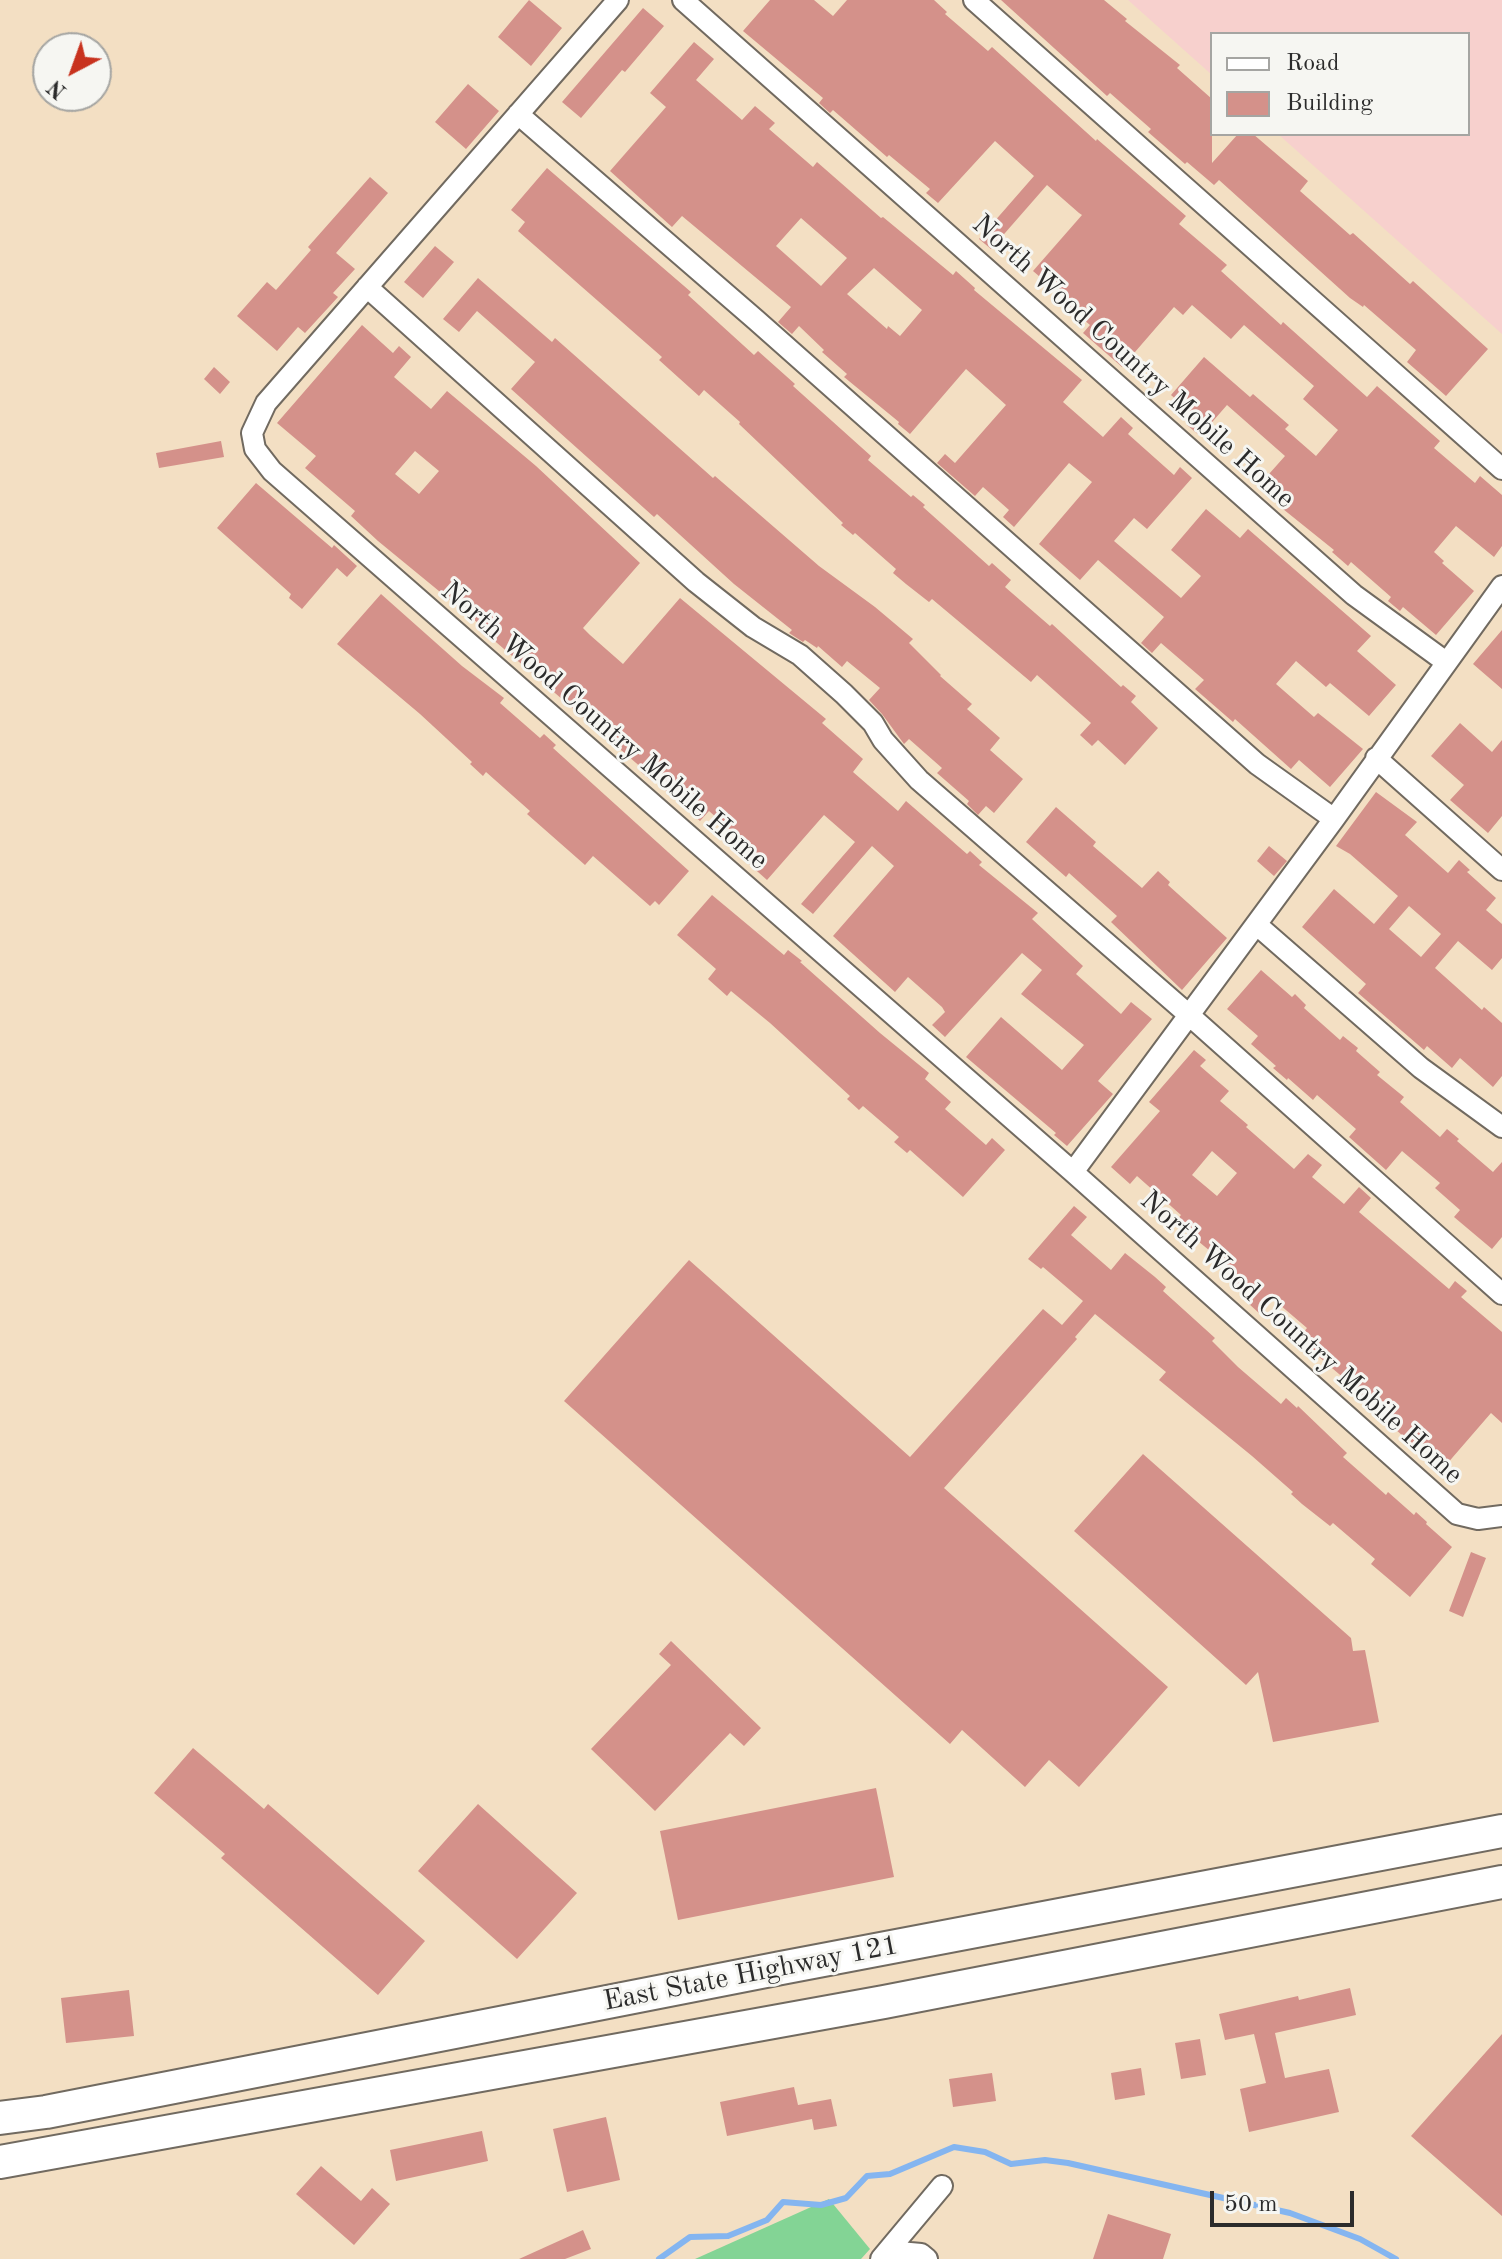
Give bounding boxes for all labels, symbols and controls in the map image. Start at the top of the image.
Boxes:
north arrow [32,32,112,112]
legend [1210,32,1470,136]
text: Road [1286,52,1339,76]
text: N [44,75,71,102]
text: Building [1286,92,1373,116]
street label: North Wood Country Mobile Home [965,208,1301,516]
street label: North Wood Country Mobile Home [434,575,774,877]
street label: North Wood Country Mobile Home [1133,1184,1469,1492]
street label: East State Highway 121 [601,1929,901,2019]
scale bar [1214,2175,1358,2225]
text: 50 m [1224,2193,1278,2217]

